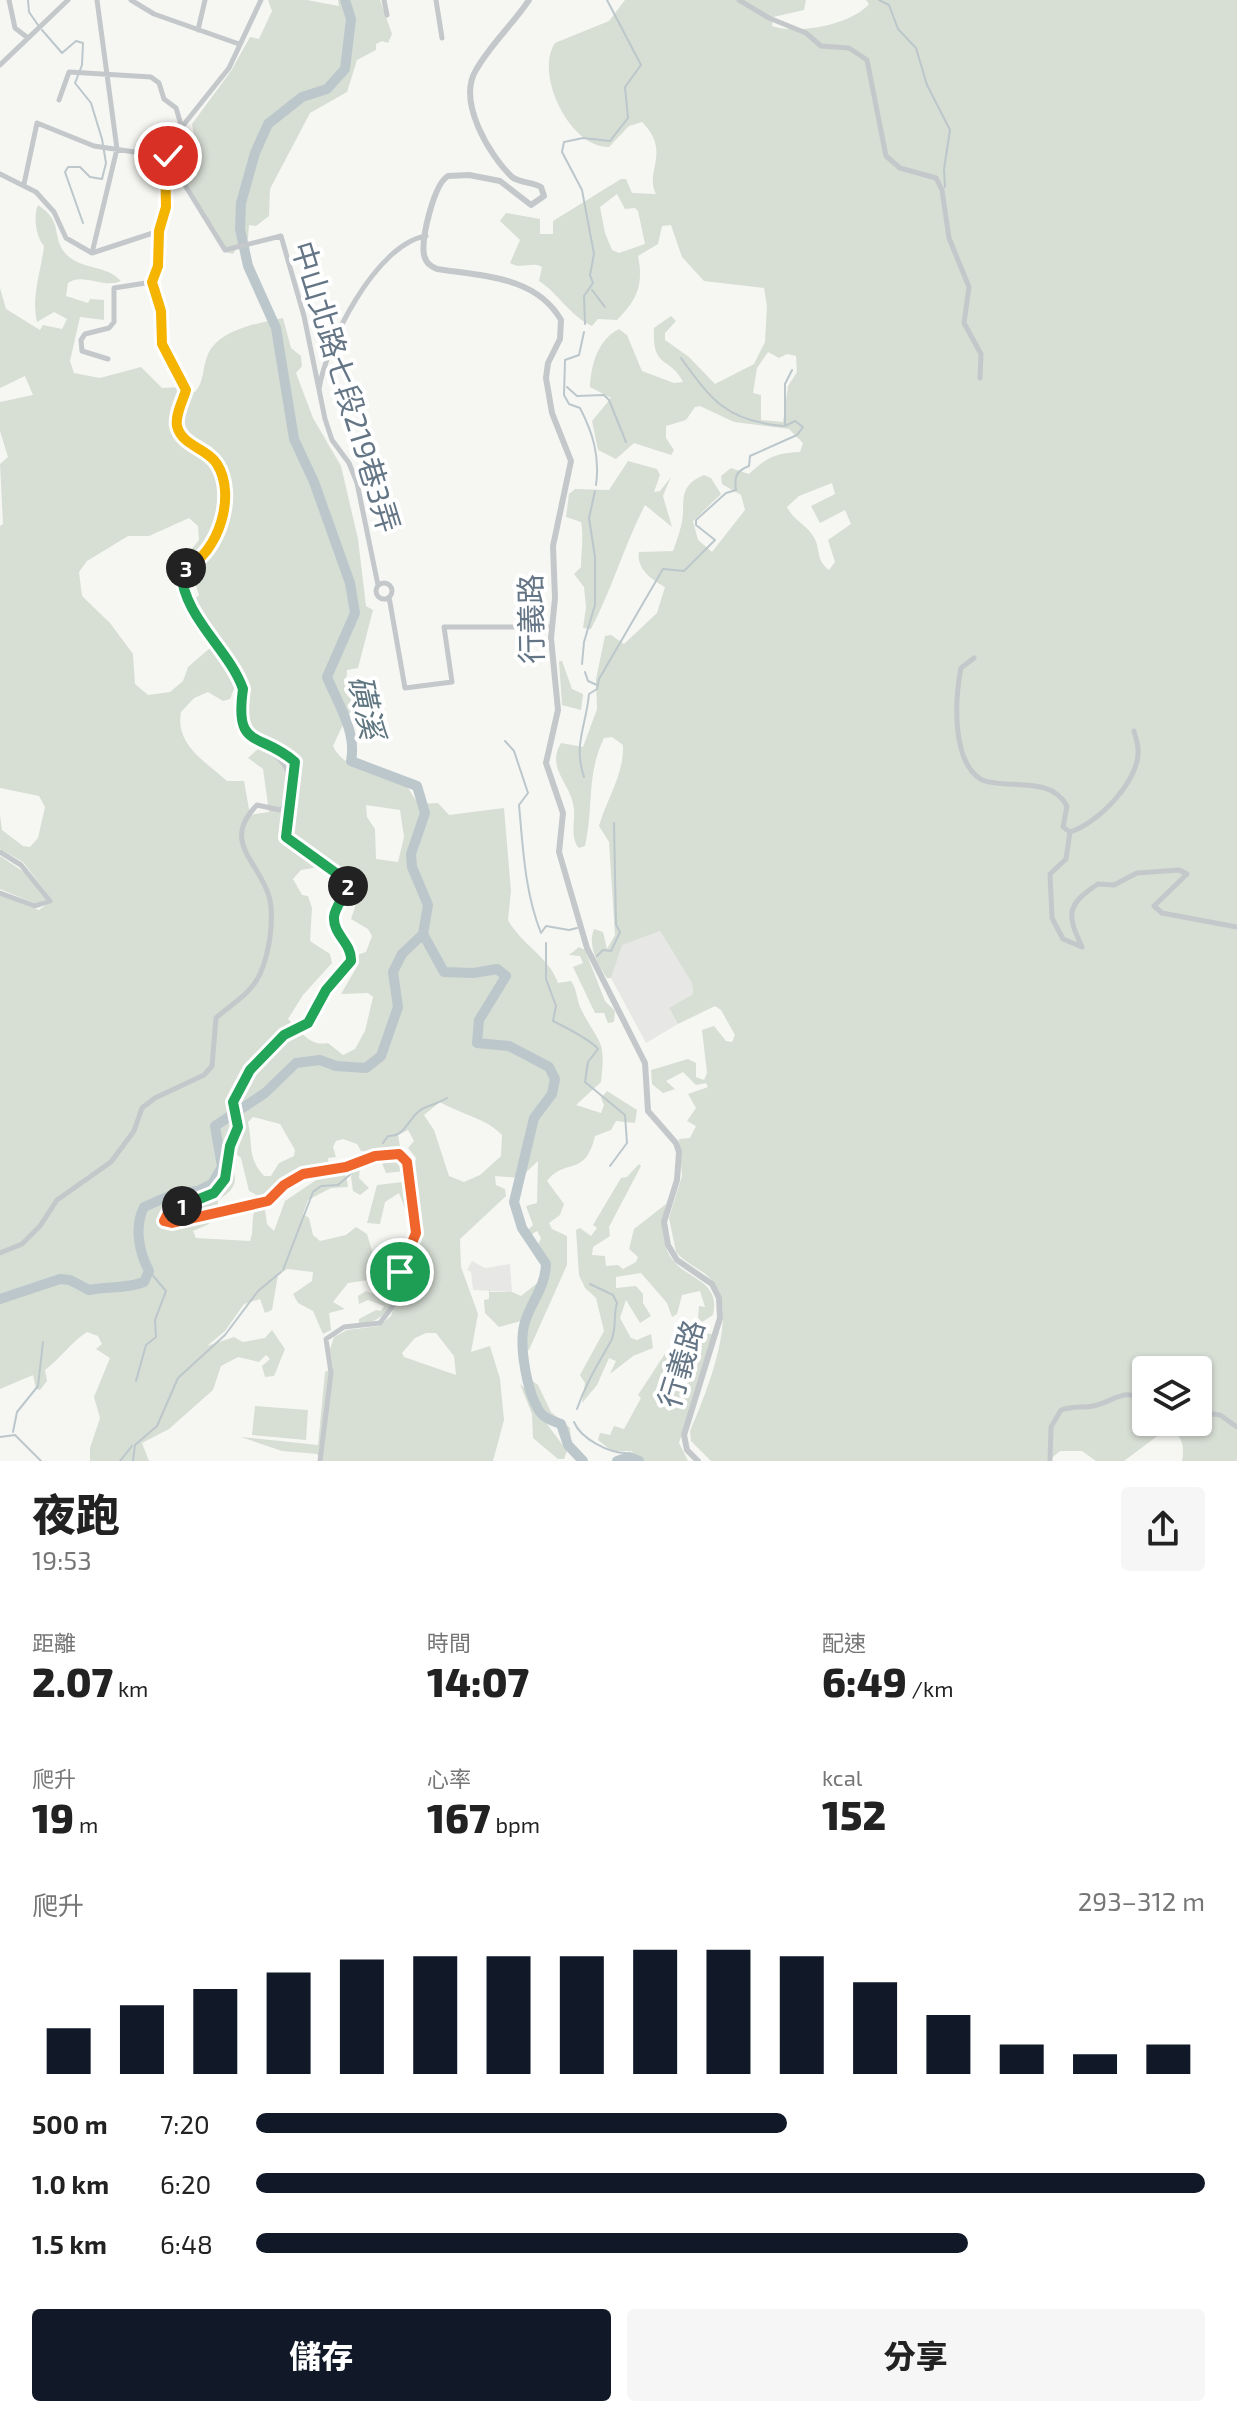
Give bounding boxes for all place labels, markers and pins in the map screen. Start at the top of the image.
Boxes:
pin [134,122,202,190]
pin: 3 [166,548,206,588]
pin: 2 [328,866,368,906]
pin: 1 [162,1186,202,1226]
pin [366,1238,434,1306]

